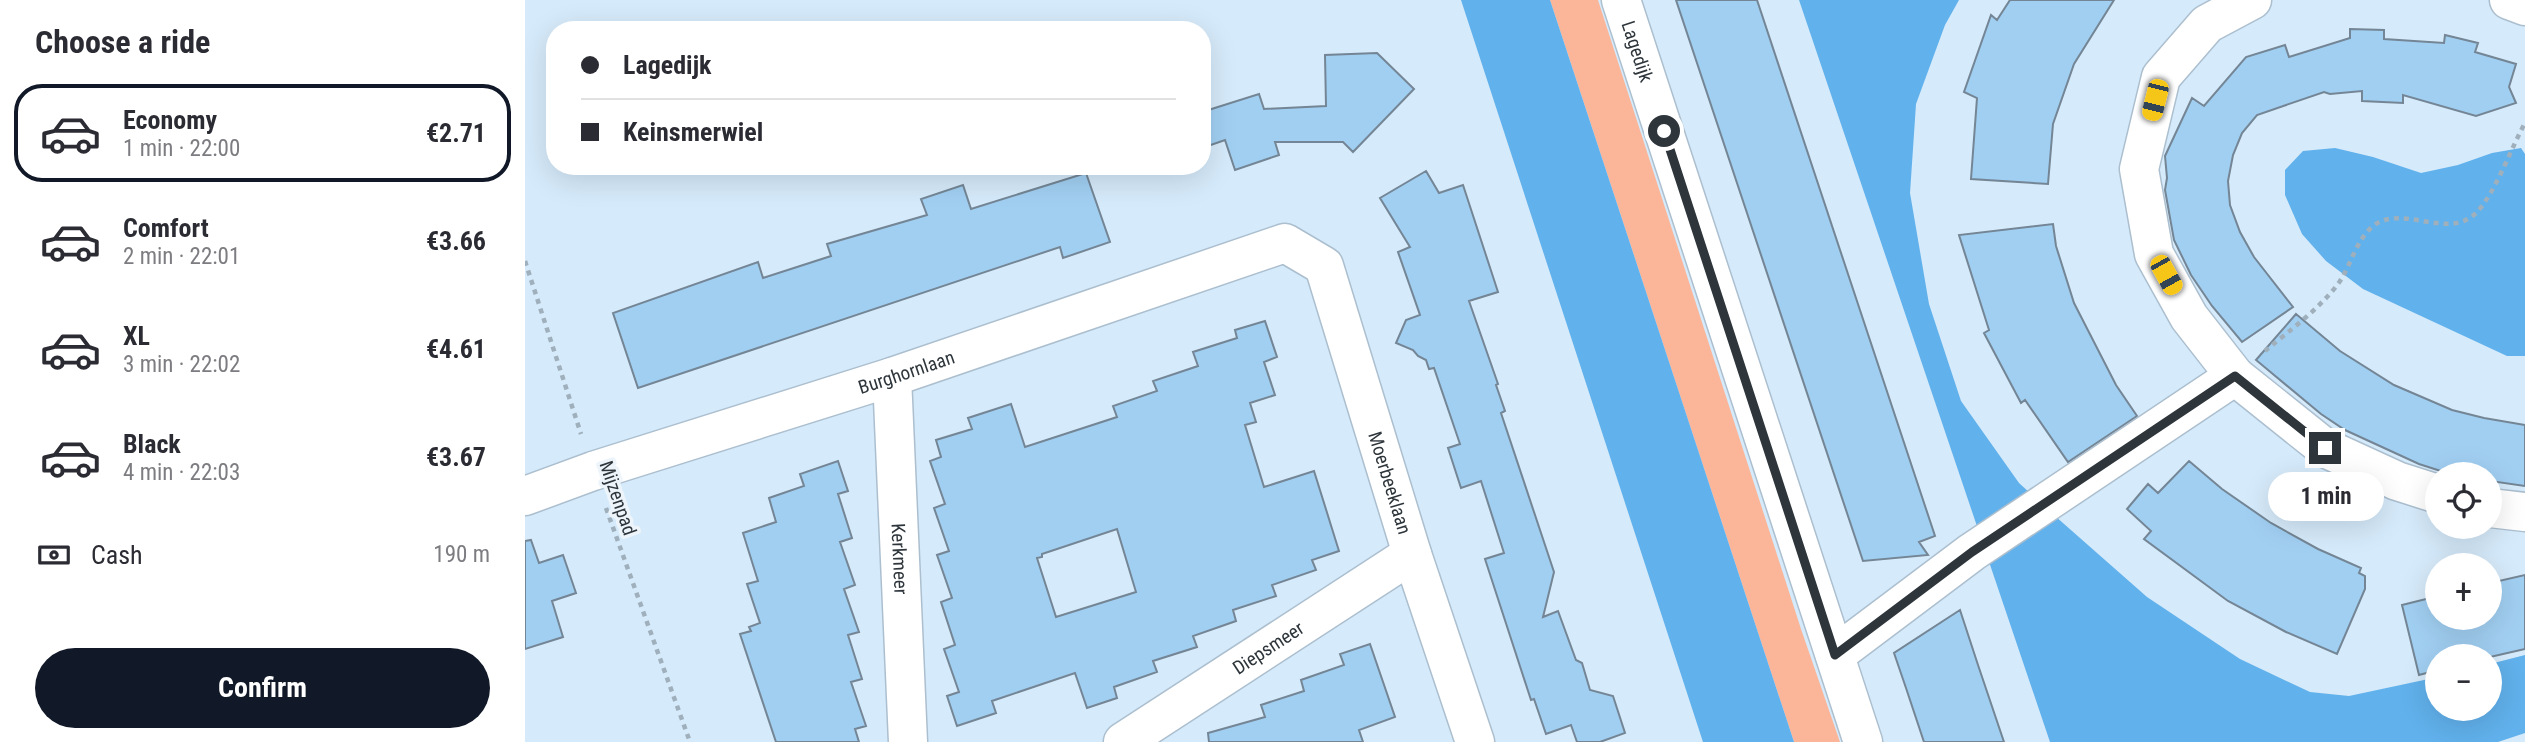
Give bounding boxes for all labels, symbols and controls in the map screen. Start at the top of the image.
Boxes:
street label: Lagedijk [1617,18,1659,85]
text: Choose a ride [35,23,210,61]
text: Lagedijk [623,50,711,80]
car [2140,77,2171,123]
icon: car [39,102,102,165]
text: Economy [123,105,217,135]
route start [1648,115,1680,147]
text: Keinsmerwiel [623,117,763,147]
text: €2.71 [426,118,486,148]
text: 1 min · 22:00 [123,135,240,162]
icon: car [39,210,102,273]
text: Comfort [123,213,209,243]
text: €3.66 [426,226,486,256]
text: 2 min · 22:01 [123,243,240,270]
car [2147,252,2186,298]
icon: car [39,318,102,381]
text: XL [123,321,150,351]
text: €4.61 [426,334,486,364]
street label: Burghornlaan [855,345,957,398]
text: 3 min · 22:02 [123,351,240,378]
icon: car [39,426,102,489]
text: Black [123,429,181,459]
street label: Moerbeeklaan [1364,429,1417,537]
route end [2309,432,2341,464]
text: €3.67 [426,442,486,472]
street label: Mijzenpad [595,458,641,538]
text: 4 min · 22:03 [123,459,240,486]
map controls [2425,462,2502,721]
button: locate [2425,462,2502,539]
callout: 1 min [2267,472,2383,522]
text: 1 min [2300,483,2352,510]
street label: Kerkmeer [887,523,913,595]
icon: cash [35,536,73,574]
text: Cash [91,540,143,570]
text: 190 m [433,541,490,568]
button: + [2425,553,2502,630]
street label: Diepsmeer [1228,616,1308,679]
button: − [2425,644,2502,721]
button: Confirm [35,648,490,728]

